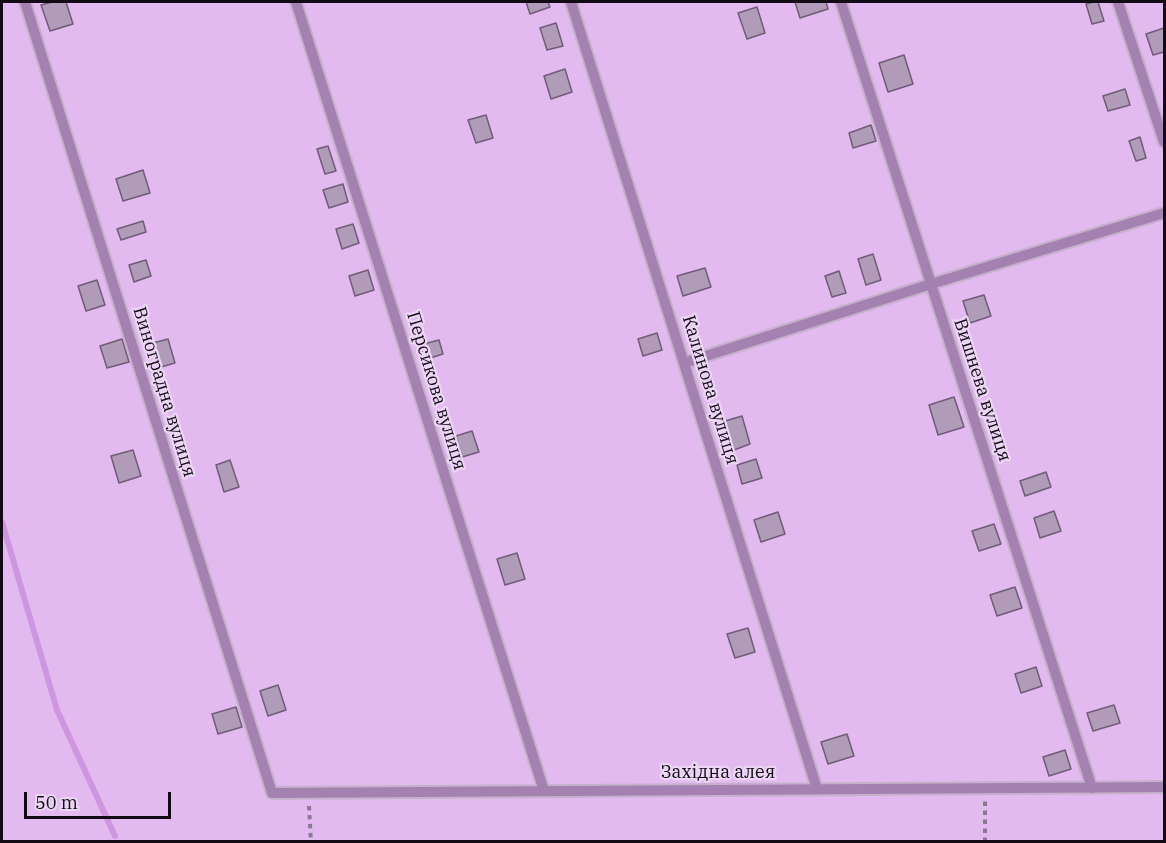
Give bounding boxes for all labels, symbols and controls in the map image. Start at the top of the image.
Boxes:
street label: Виноградна вулиця [128,304,200,480]
street label: Персикова вулиця [402,309,470,473]
street label: Калинова вулиця [677,313,743,467]
street label: Вишнева вулиця [949,316,1015,464]
street label: Західна алея [661,762,775,784]
scale bar [27,780,174,818]
text: 50 m [35,791,78,814]

